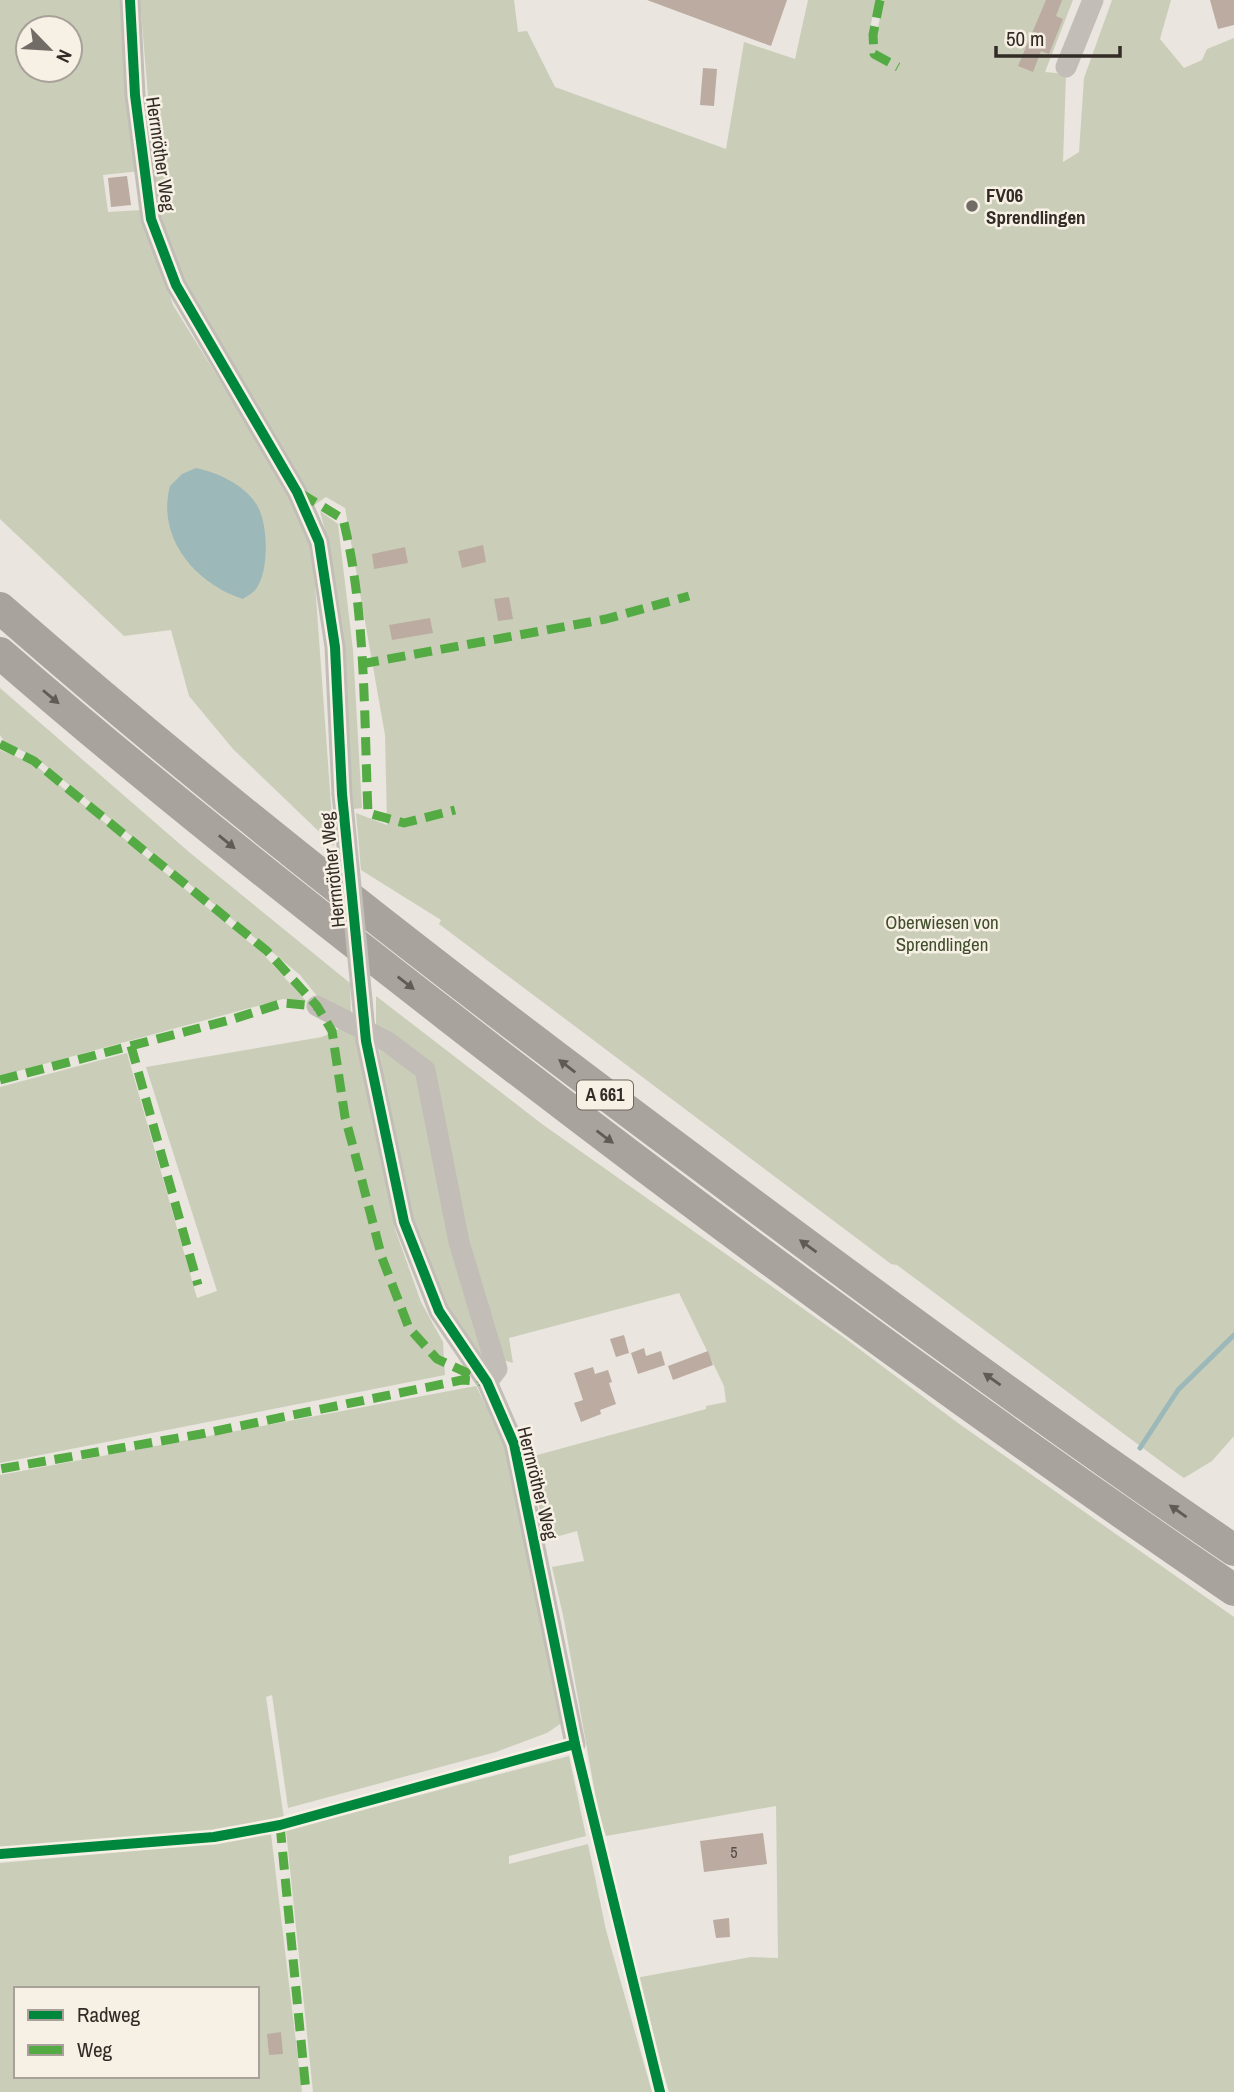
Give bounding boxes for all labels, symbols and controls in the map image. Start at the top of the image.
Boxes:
north arrow [14,14,84,84]
scale bar [996,14,1120,58]
text: 50 m [1006,24,1044,53]
text: N [50,46,79,67]
street label: Herrnröther Weg [140,95,182,213]
place label: FV06 Sprendlingen [986,182,1086,230]
marker: FV06 Sprendlingen [964,198,980,214]
one-way arrow [42,690,60,705]
street label: Herrnröther Weg [313,811,351,929]
one-way arrow [217,835,235,850]
park label: Oberwiesen von Sprendlingen [885,909,999,957]
one-way arrow [396,975,414,990]
one-way arrow [558,1059,576,1074]
road number: A 661 [577,1080,633,1110]
one-way arrow [596,1129,614,1144]
one-way arrow [799,1239,817,1253]
one-way arrow [983,1372,1001,1386]
street label: Herrnröther Weg [511,1424,565,1543]
one-way arrow [1169,1504,1187,1518]
house number: 5 [730,1841,738,1863]
legend [14,1987,259,2078]
text: Radweg [77,2000,141,2029]
text: Weg [77,2035,113,2064]

